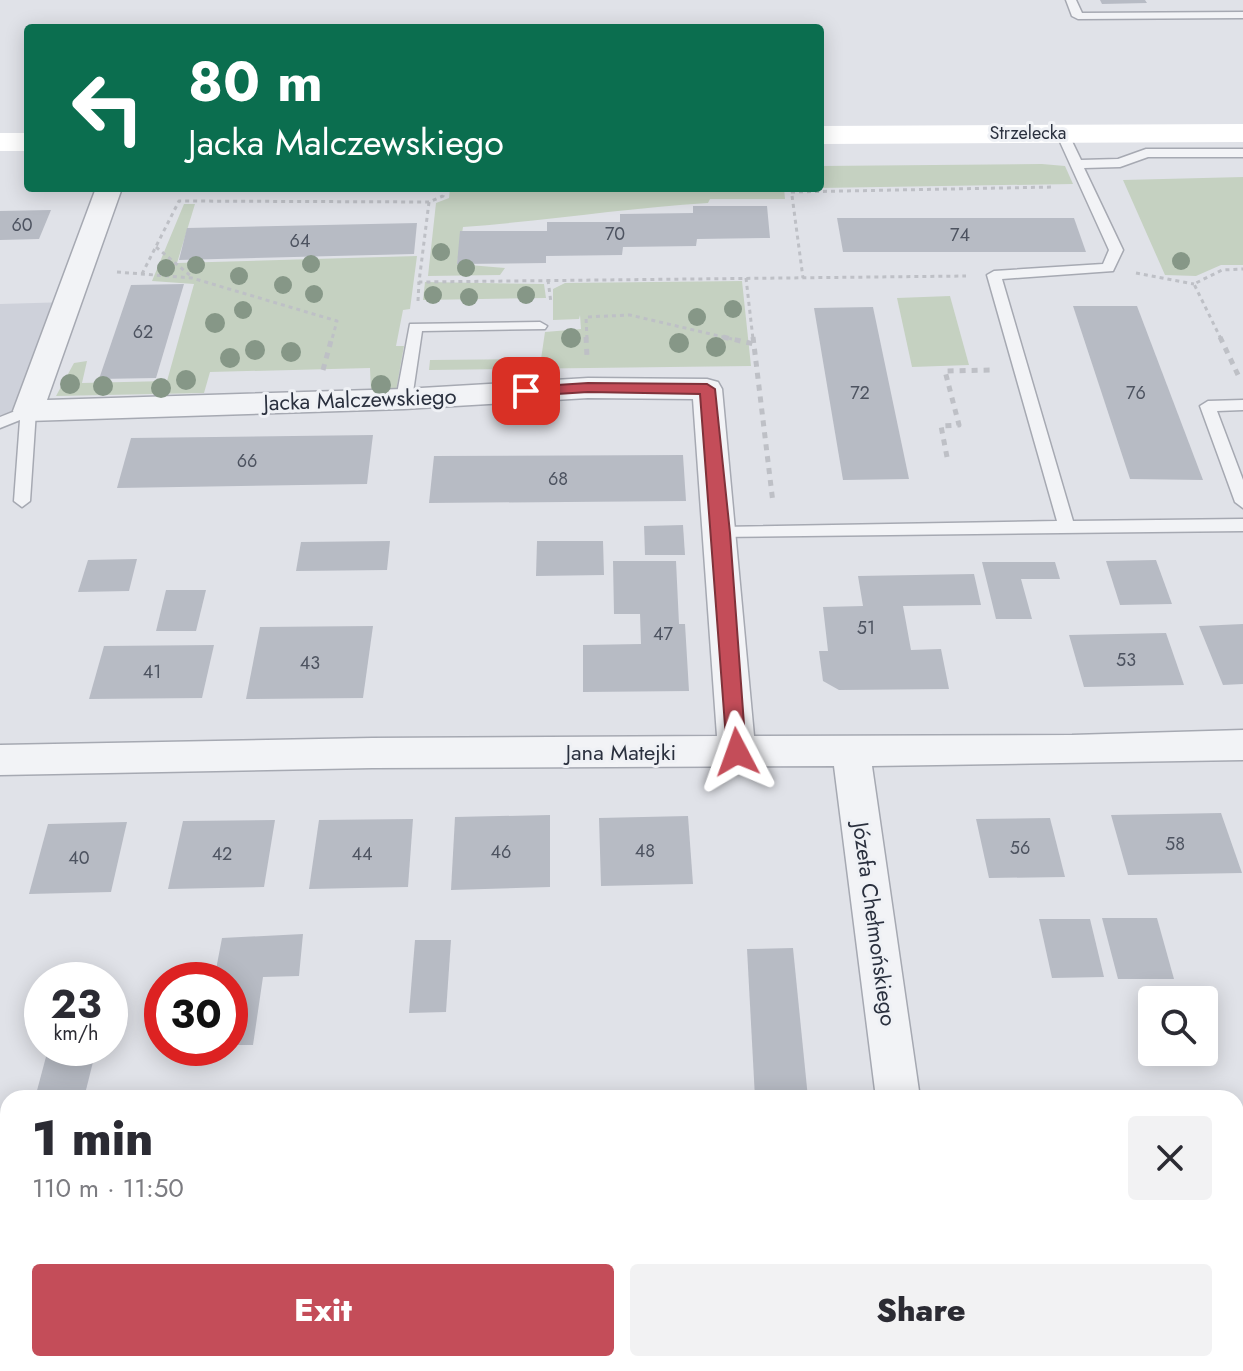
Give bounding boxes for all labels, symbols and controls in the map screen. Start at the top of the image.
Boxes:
text: 80 m [188,41,323,122]
icon: left [56,56,160,160]
text: Jacka Malczewskiego [188,116,504,168]
street label: Strzelecka [990,120,1066,146]
house number: 60 [11,212,33,238]
house number: 70 [605,221,625,247]
house number: 74 [950,222,970,248]
house number: 64 [290,228,310,254]
house number: 62 [133,319,153,345]
pin [492,357,560,425]
icon: arrive [504,369,548,413]
street label: Jacka Malczewskiego [260,380,457,418]
house number: 72 [850,380,870,406]
house number: 76 [1126,380,1146,406]
house number: 66 [237,448,257,474]
house number: 68 [548,466,568,492]
house number: 51 [857,615,875,641]
house number: 47 [653,621,674,647]
house number: 53 [1116,647,1136,673]
house number: 43 [300,650,320,676]
house number: 41 [143,659,161,685]
position arrow [695,710,779,794]
street label: Jana Matejki [563,736,676,768]
street label: Józefa Chełmońskiego [844,817,905,1028]
house number: 58 [1165,831,1185,857]
house number: 56 [1010,835,1030,861]
house number: 48 [635,838,655,864]
house number: 46 [491,839,511,865]
house number: 42 [212,841,232,867]
house number: 44 [352,841,373,867]
house number: 40 [68,845,90,871]
speed limit sign: 30 [144,962,248,1066]
text: 23 [50,975,102,1033]
map controls [1138,986,1218,1066]
button: search [1138,986,1218,1066]
text: km/h [53,1019,99,1048]
text: 1 min [32,1104,153,1173]
button: close [1128,1116,1212,1200]
text: 110 m · 11:50 [32,1169,184,1207]
button: Exit [32,1264,614,1356]
button: Share [630,1264,1212,1356]

